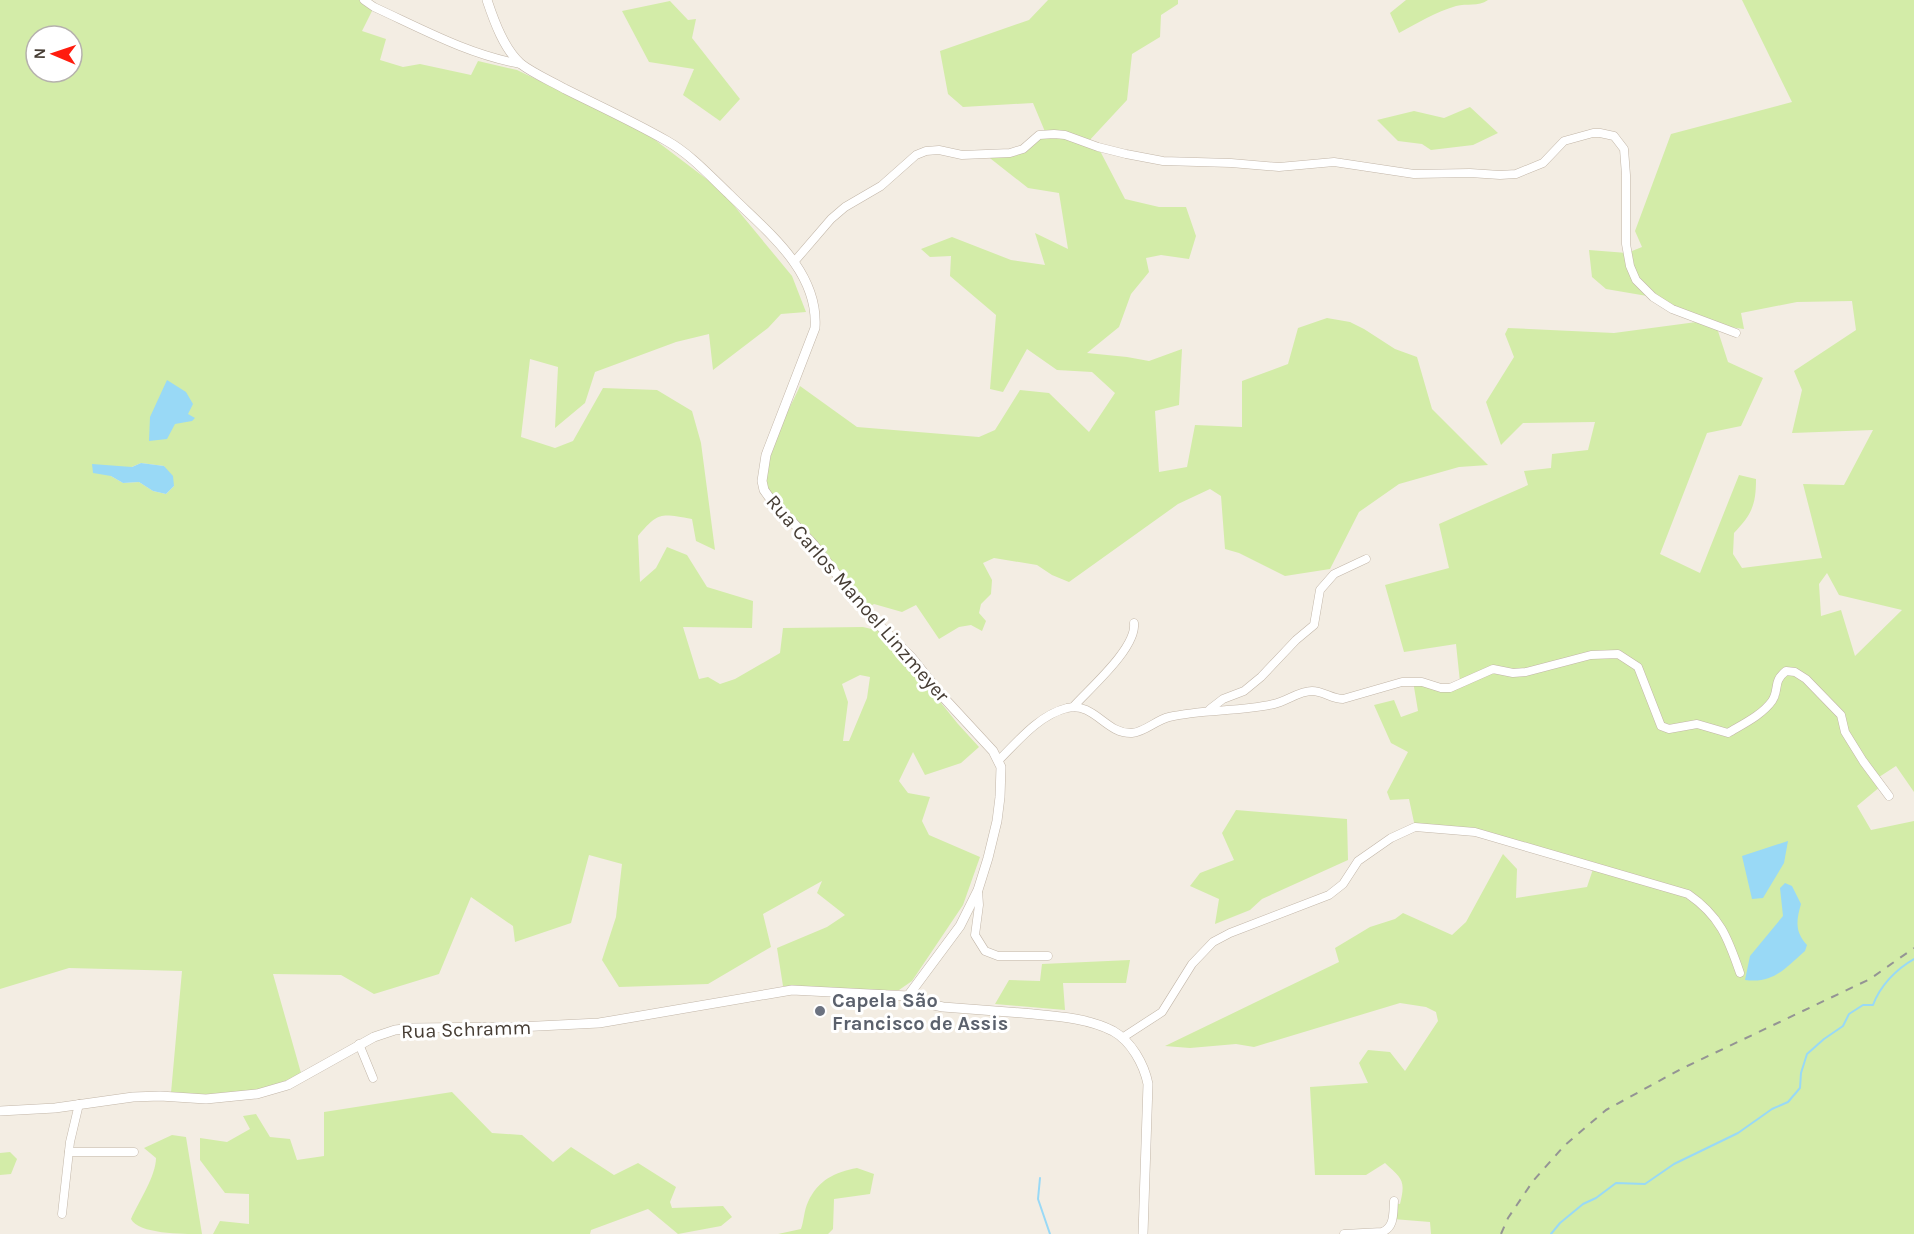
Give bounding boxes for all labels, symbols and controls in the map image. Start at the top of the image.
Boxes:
north arrow [24,24,84,84]
text: N [30,47,49,60]
street label: Rua Carlos Manoel Linzmeyer [761,490,954,707]
place label: Capela São Francisco de Assis [832,989,1008,1035]
marker: Capela São Francisco de Assis [813,1004,827,1018]
street label: Rua Schramm [401,1016,532,1043]

